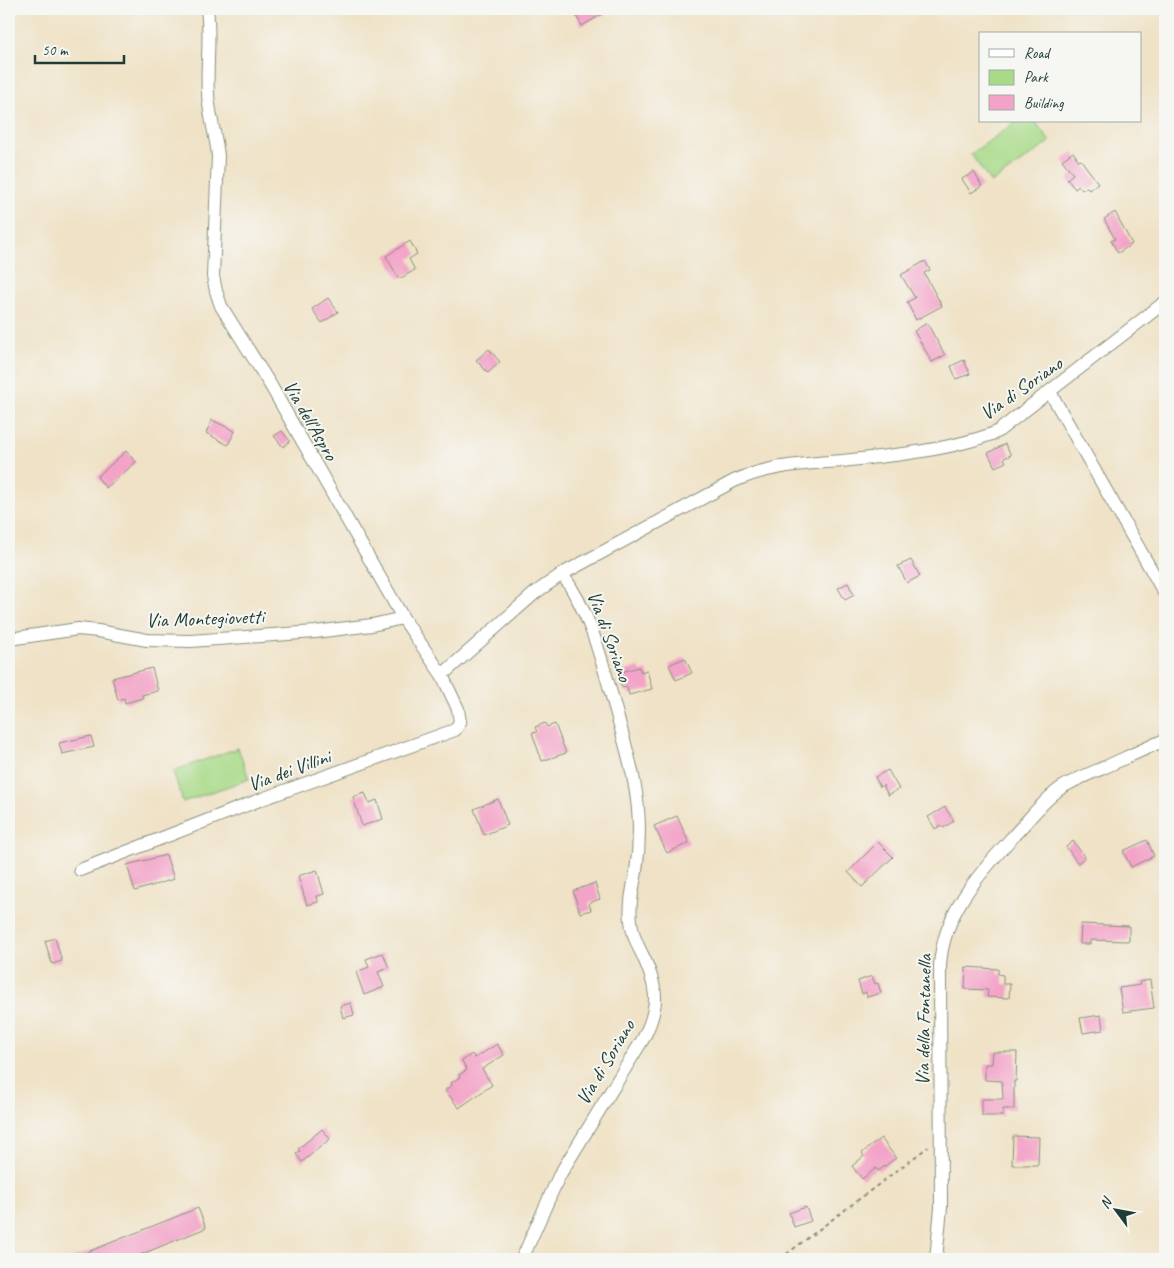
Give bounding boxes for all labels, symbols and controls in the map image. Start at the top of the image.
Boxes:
scale bar [35,32,124,64]
legend [979,32,1142,122]
text: 50 m [42,41,69,60]
text: Road [1024,44,1051,63]
text: Park [1024,68,1049,87]
text: Building [1024,94,1064,113]
street label: Via di Soriano [975,350,1068,426]
street label: Via dell'Aspro [278,376,344,466]
street label: Via di Soriano [582,587,638,686]
street label: Via Montegiovetti [146,604,267,633]
street label: Via dei Villini [244,743,336,797]
street label: Via della Fontanella [910,952,937,1086]
street label: Via di Soriano [570,1014,641,1109]
north arrow [1092,1186,1142,1236]
text: N [1096,1193,1116,1212]

